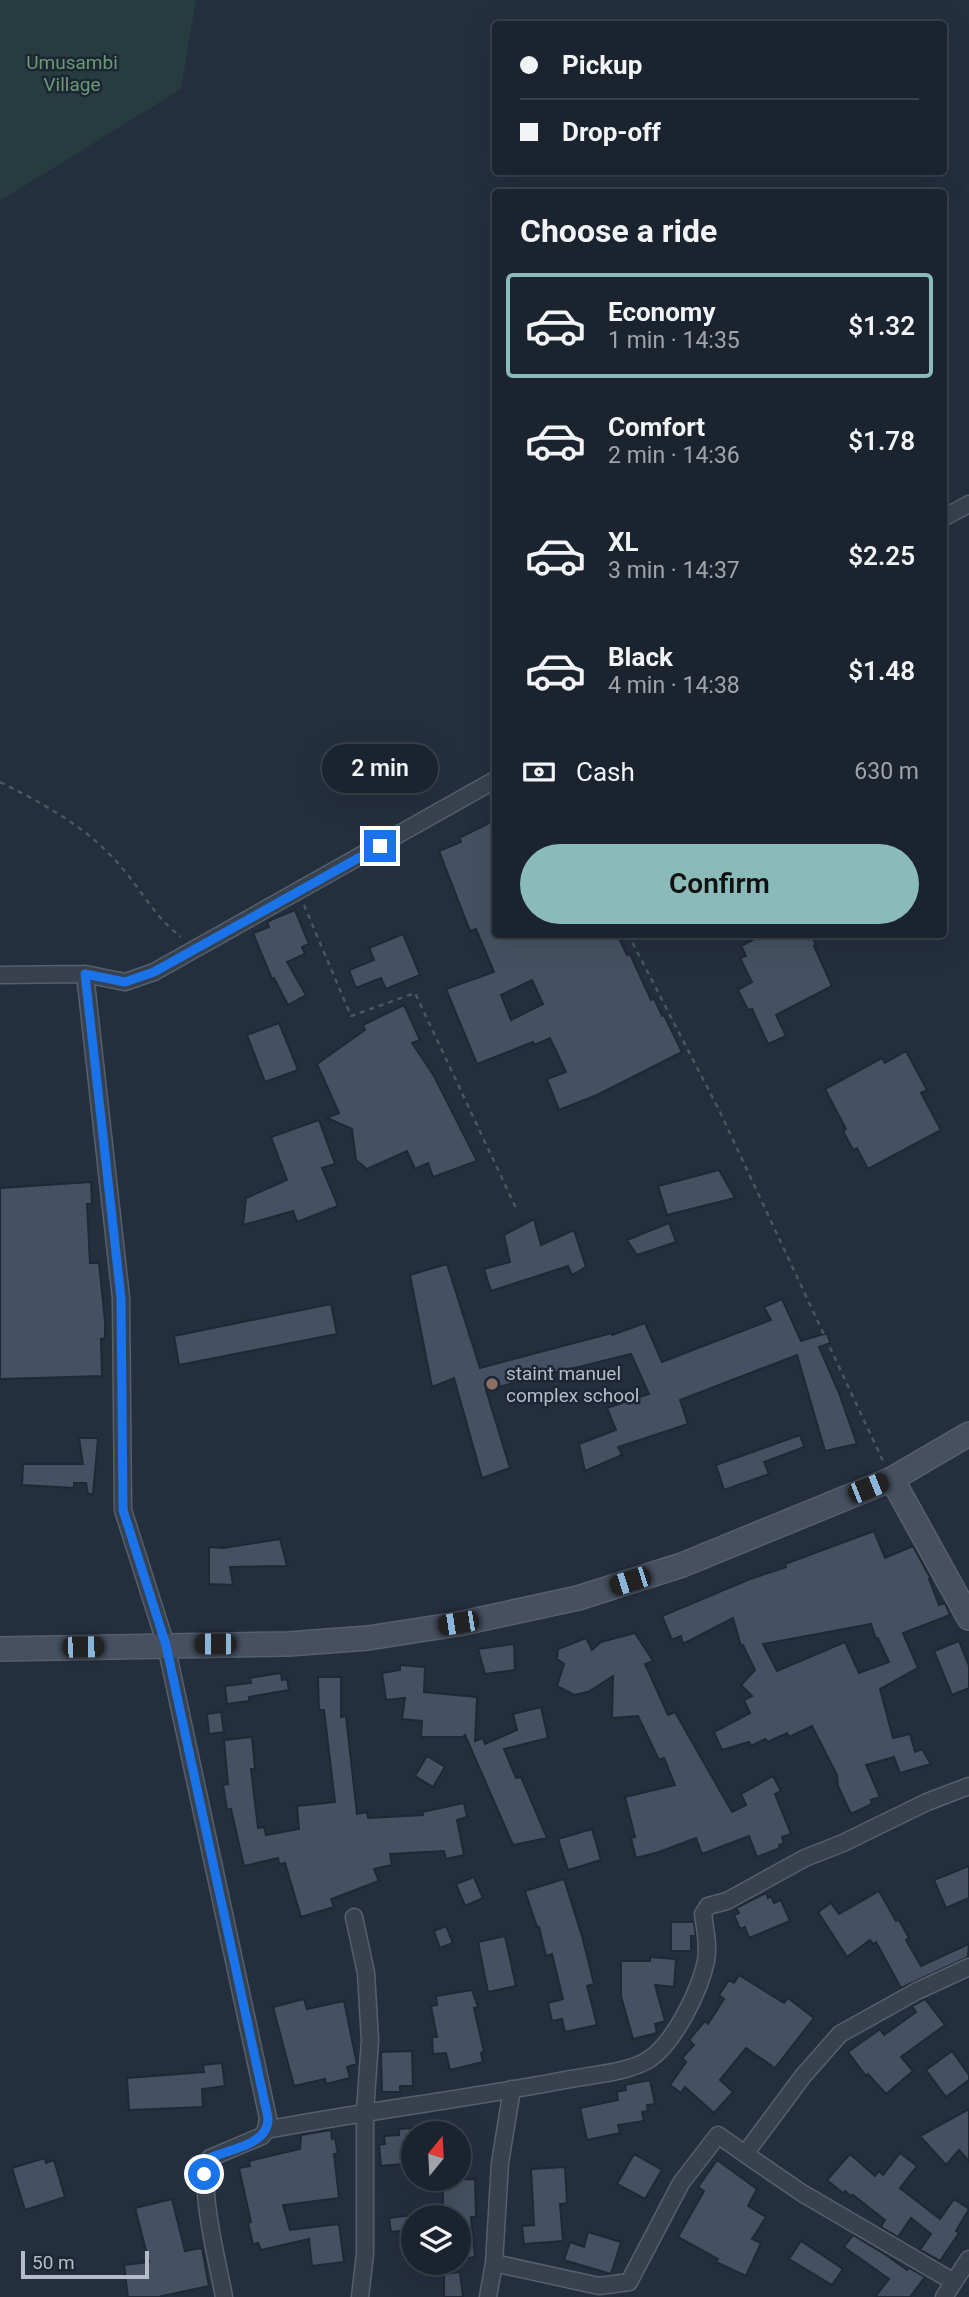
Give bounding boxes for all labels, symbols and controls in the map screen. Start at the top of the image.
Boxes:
text: Pickup [562,50,642,80]
park label: Umusambi Village [26,51,118,96]
text: Drop-off [562,117,661,147]
text: Choose a ride [520,212,717,250]
icon: car [524,294,587,357]
text: Economy [608,297,715,327]
text: $1.32 [848,311,915,341]
text: 1 min · 14:35 [608,327,740,354]
icon: car [524,409,587,472]
text: Comfort [608,412,705,442]
text: $1.78 [848,426,915,456]
text: 2 min · 14:36 [608,442,740,469]
icon: car [524,524,587,587]
text: XL [608,527,639,557]
text: $2.25 [848,541,915,571]
text: 3 min · 14:37 [608,557,740,584]
icon: car [524,639,587,702]
text: Black [608,642,673,672]
text: $1.48 [848,656,915,686]
text: 4 min · 14:38 [608,672,740,699]
callout: 2 min [322,744,438,794]
icon: cash [520,753,558,791]
text: 2 min [351,755,409,782]
text: Cash [576,757,635,787]
text: 630 m [854,758,919,785]
route end [364,830,396,862]
button: Confirm [520,844,919,924]
place label: staint manuel complex school [506,1362,639,1407]
marker: staint manuel complex school [484,1376,500,1392]
car [845,1470,892,1506]
car [607,1565,654,1597]
car [436,1609,481,1637]
car [195,1634,237,1655]
car [62,1636,105,1658]
north arrow [401,2121,471,2191]
map controls [401,2121,471,2275]
route start [188,2158,220,2190]
button: layers [401,2205,471,2275]
scale bar [21,2248,149,2280]
text: 50 m [32,2251,75,2274]

